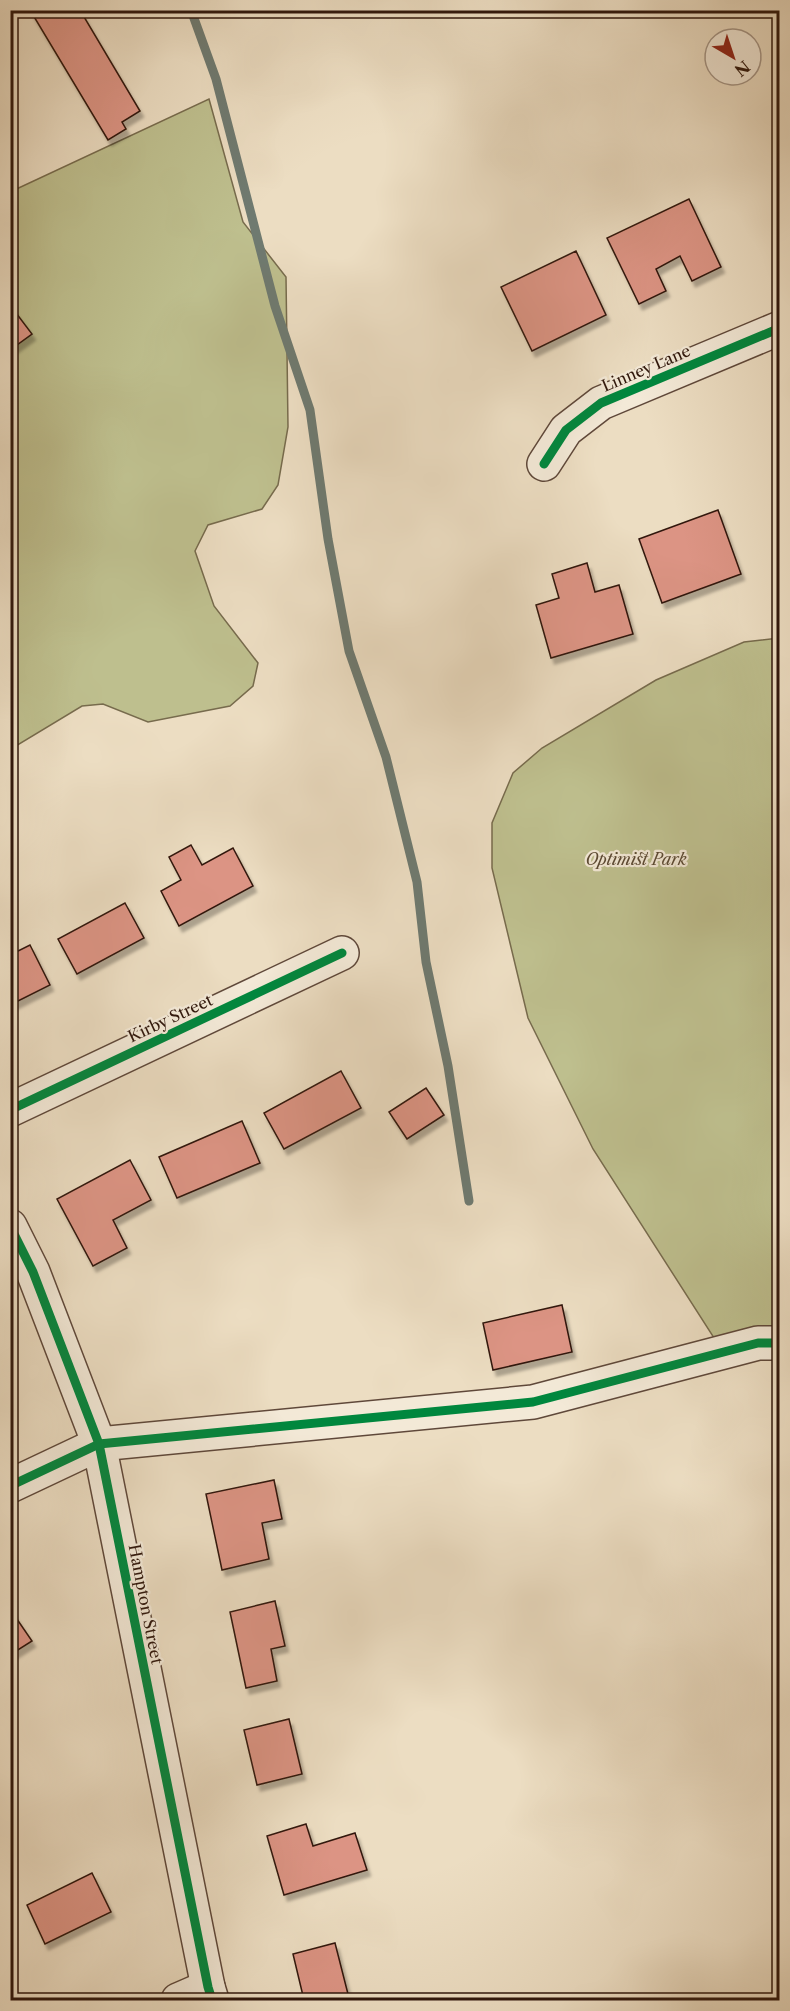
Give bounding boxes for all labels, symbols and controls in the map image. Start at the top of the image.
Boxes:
north arrow [703,27,763,87]
text: N [731,57,754,81]
street label: Linney Lane [599,340,693,396]
park label: Optimist Park [585,849,687,869]
street label: Kirby Street [124,989,216,1046]
street label: Hampton Street [125,1542,168,1666]

